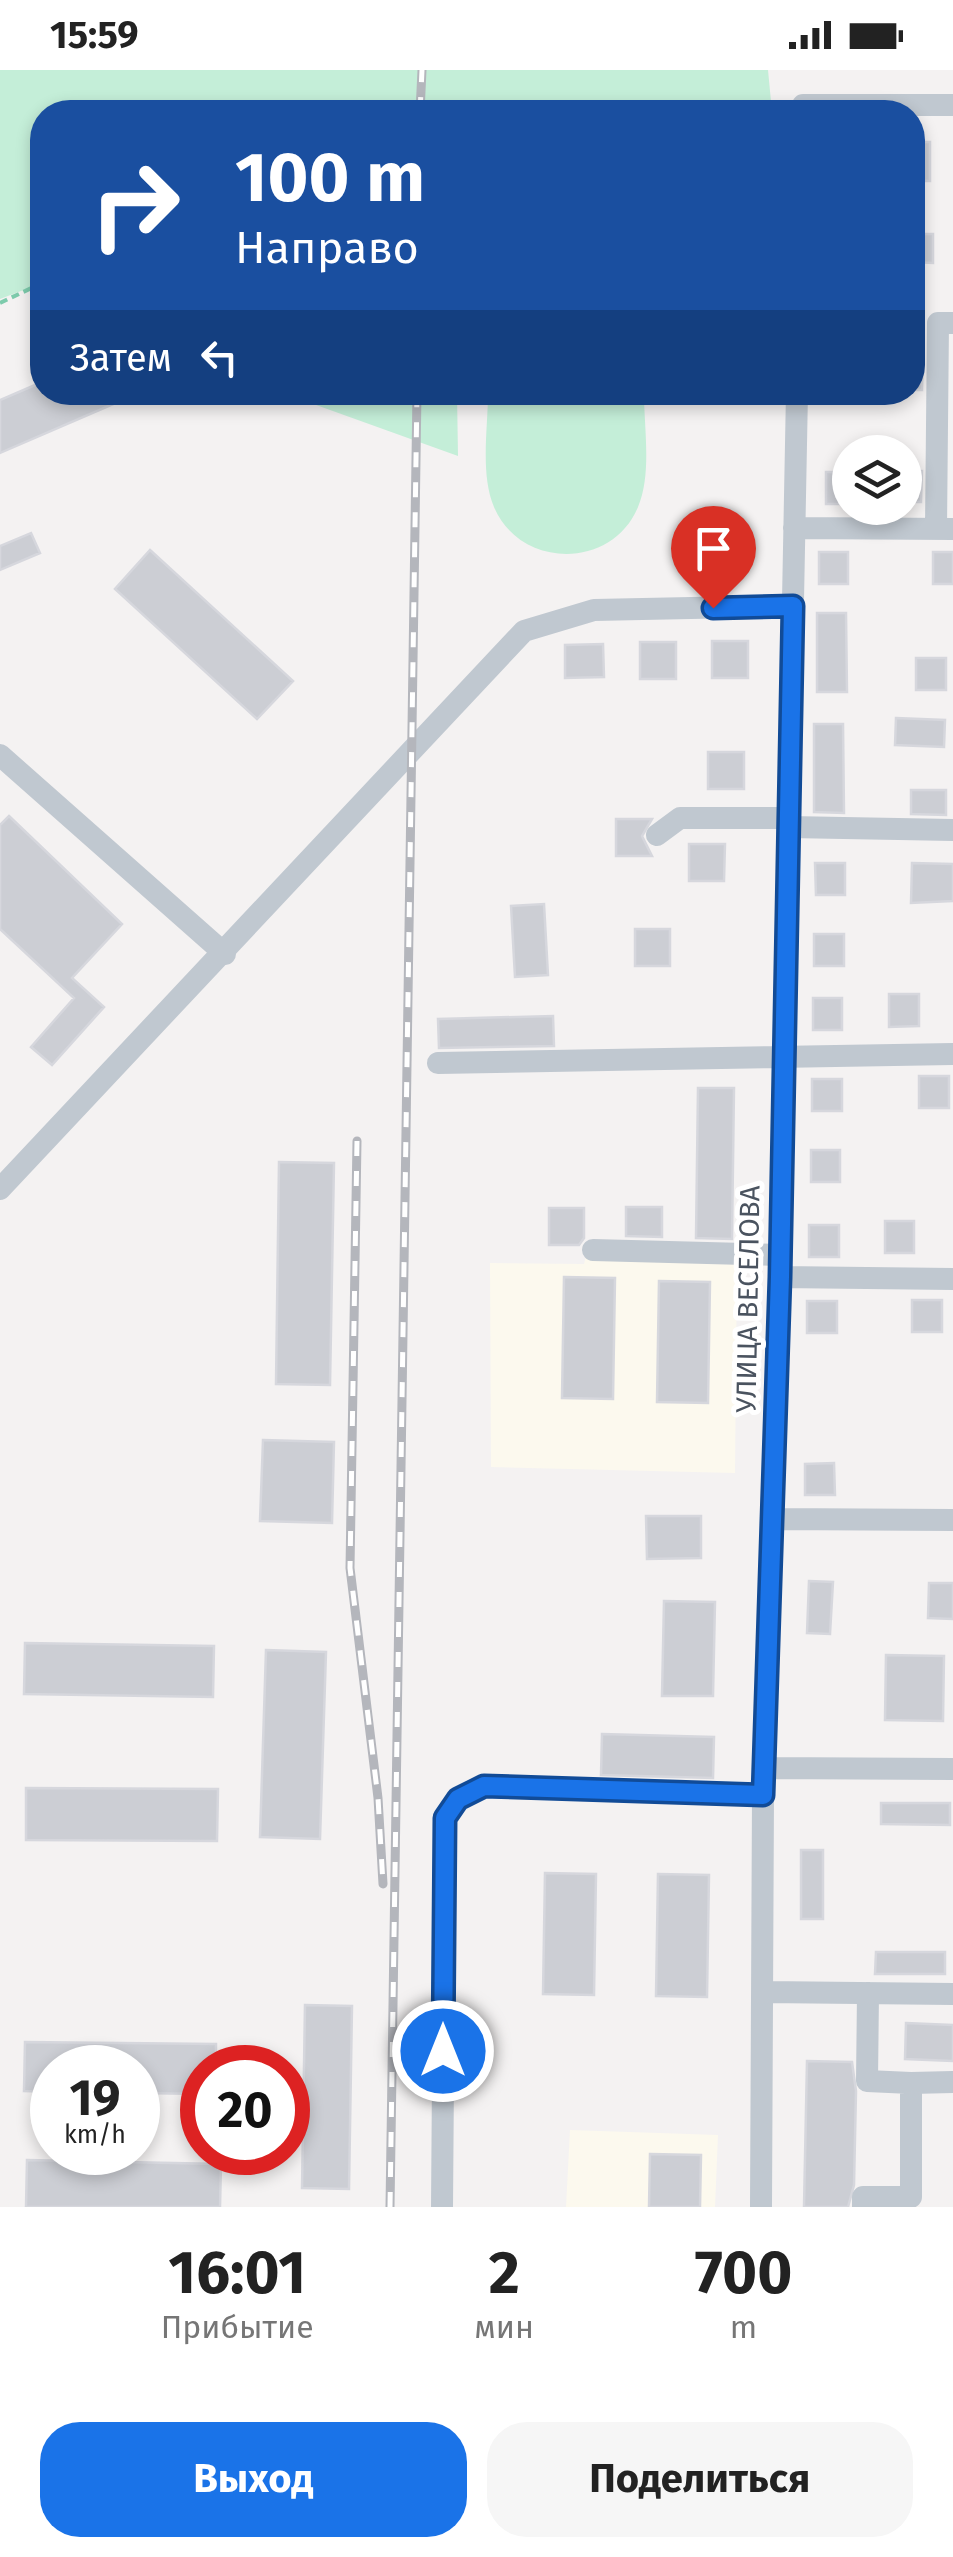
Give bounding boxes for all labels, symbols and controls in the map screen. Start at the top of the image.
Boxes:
text: 15:59 [50,12,139,58]
text: 100 m [235,136,425,220]
icon: right [70,140,200,270]
text: Направо [235,221,419,275]
icon: left [192,330,247,385]
text: Затем [70,335,172,381]
map controls [832,435,922,525]
button: layers [832,435,922,525]
pin [671,506,756,609]
icon: arrive [686,521,741,576]
street label: УЛИЦА ВЕСЕЛОВА [730,1185,766,1413]
position arrow [391,1999,495,2103]
speed limit sign: 20 [180,2045,310,2175]
text: 19 [69,2068,121,2128]
text: km/h [64,2120,126,2150]
text: 16:01 [168,2237,306,2309]
text: 2 [489,2237,520,2309]
text: 700 [695,2237,792,2309]
text: Прибытие [161,2308,314,2346]
text: мин [474,2308,534,2346]
text: m [730,2308,757,2346]
button: Выход [40,2422,467,2537]
button: Поделиться [487,2422,913,2537]

